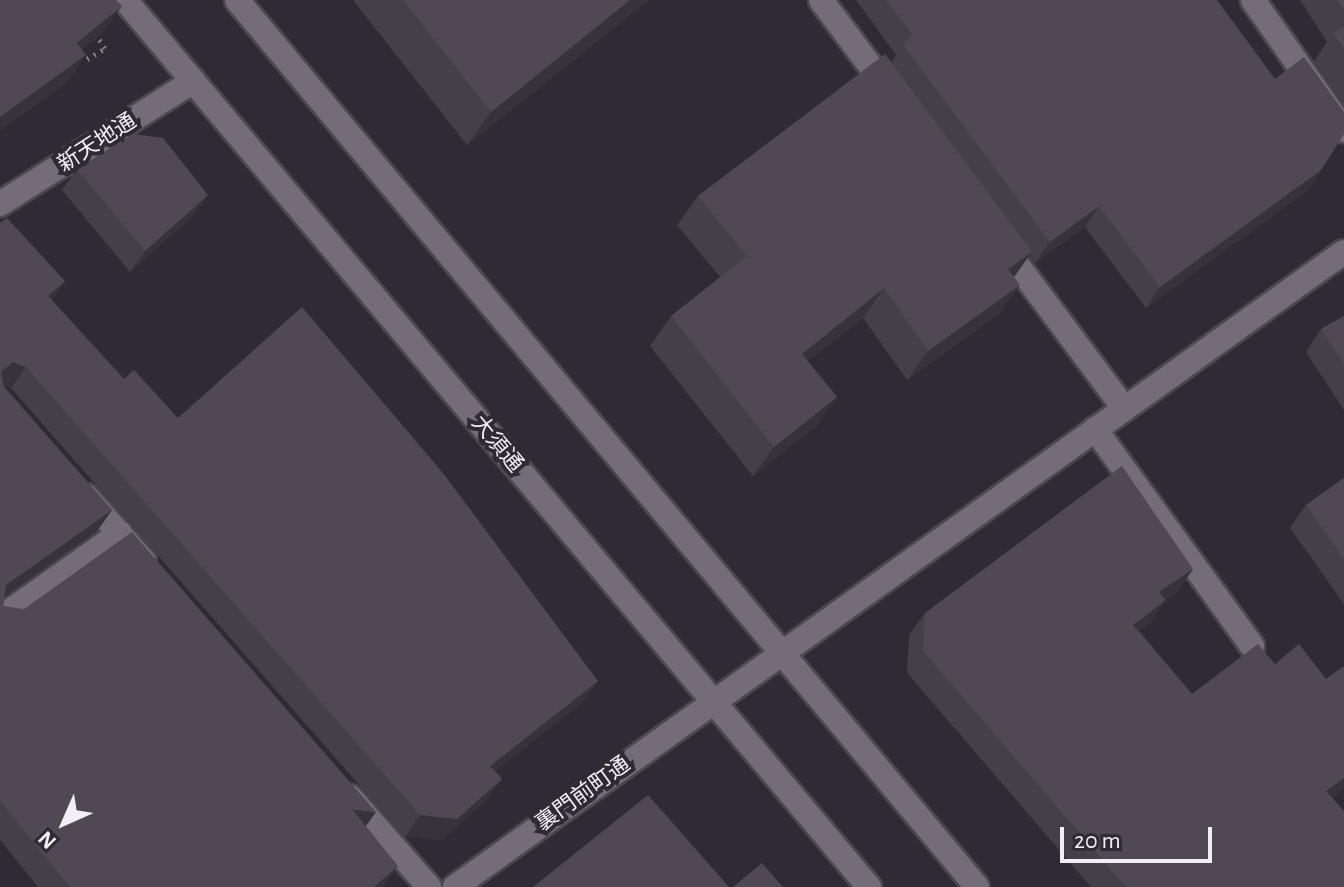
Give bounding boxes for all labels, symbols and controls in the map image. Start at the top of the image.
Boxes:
street label: 新天地通 [53,108,141,178]
street label: 大須通 [466,410,528,478]
street label: 裏門前町通 [531,751,635,837]
north arrow [24,783,104,863]
scale bar [1064,811,1216,861]
text: N [34,827,60,853]
text: 20 m [1074,829,1121,853]

